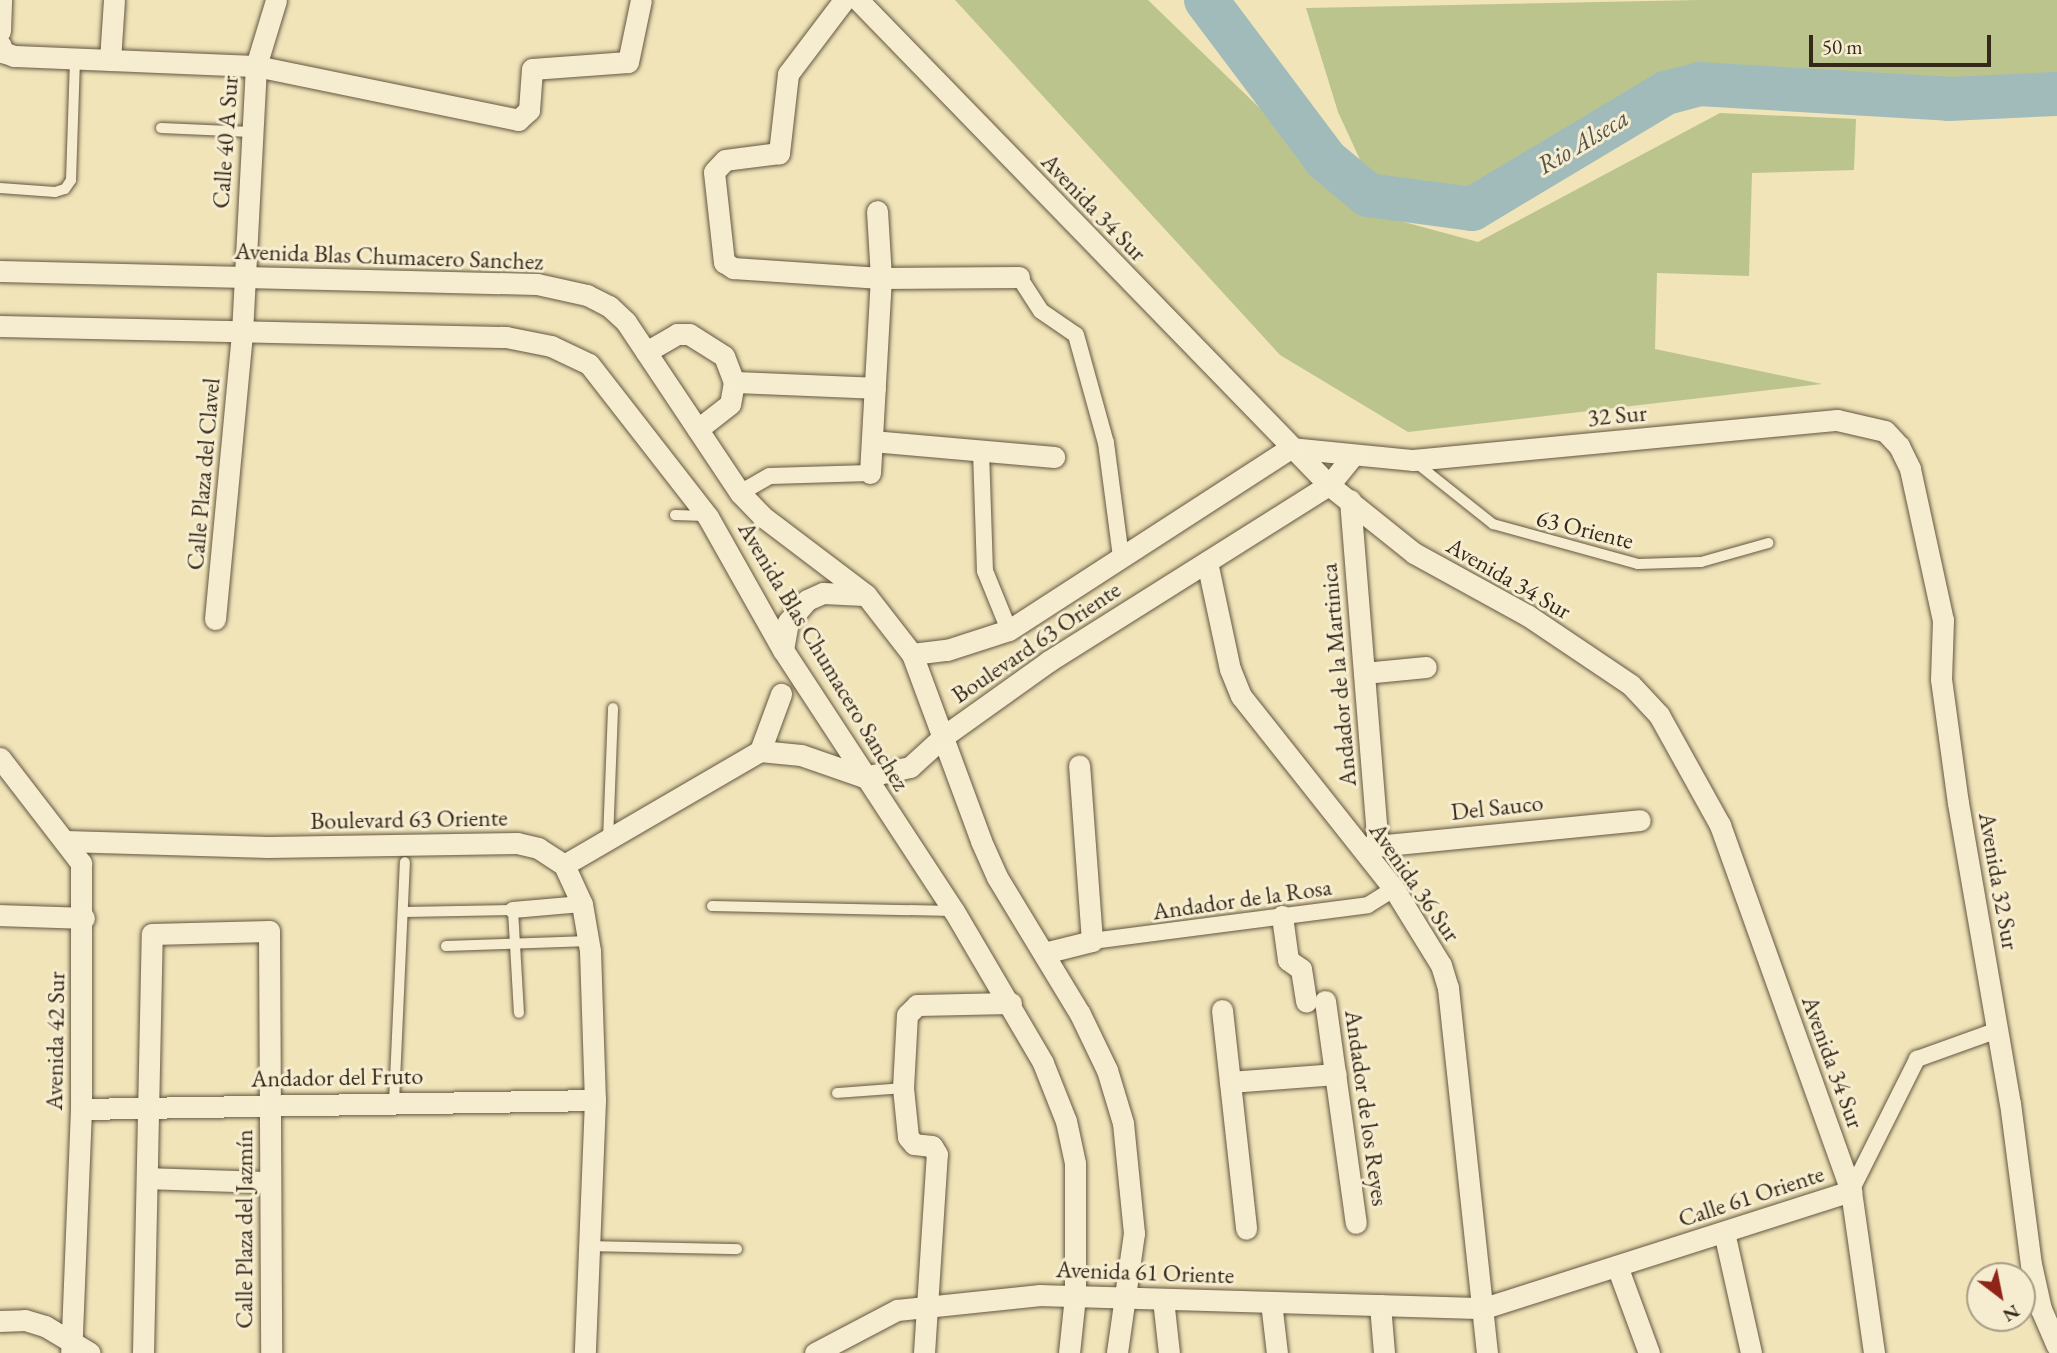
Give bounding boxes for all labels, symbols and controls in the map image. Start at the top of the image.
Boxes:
scale bar [1812,21,1994,65]
text: 50 m [1822,33,1863,60]
street label: Calle 40 A Sur [206,74,244,210]
water label: Rio Alseca [1531,102,1635,182]
street label: Avenida 34 Sur [1035,147,1153,267]
street label: Avenida Blas Chumacero Sanchez [234,236,544,276]
street label: Calle Plaza del Clavel [180,377,226,571]
street label: 32 Sur [1586,398,1648,432]
street label: 63 Oriente [1533,503,1637,555]
street label: Avenida Blas Chumacero Sanchez [732,516,916,796]
street label: Avenida 34 Sur [1442,531,1576,625]
street label: Andador de la Martinica [1314,562,1362,788]
street label: Boulevard 63 Oriente [946,575,1126,709]
street label: Del Sauco [1449,788,1545,826]
street label: Boulevard 63 Oriente [310,803,508,835]
street label: Avenida 32 Sur [1973,810,2025,952]
street label: Avenida 36 Sur [1363,817,1467,947]
street label: Andador de la Rosa [1151,872,1333,926]
street label: Avenida 42 Sur [39,971,71,1111]
street label: Avenida 34 Sur [1796,992,1870,1132]
street label: Andador de los Reyes [1339,1008,1395,1208]
street label: Andador del Fruto [251,1061,423,1093]
street label: Calle Plaza del Jazmín [230,1129,258,1329]
street label: Calle 61 Oriente [1675,1159,1827,1233]
street label: Avenida 61 Oriente [1055,1254,1235,1290]
north arrow [1966,1262,2036,1332]
text: N [1998,1299,2024,1328]

